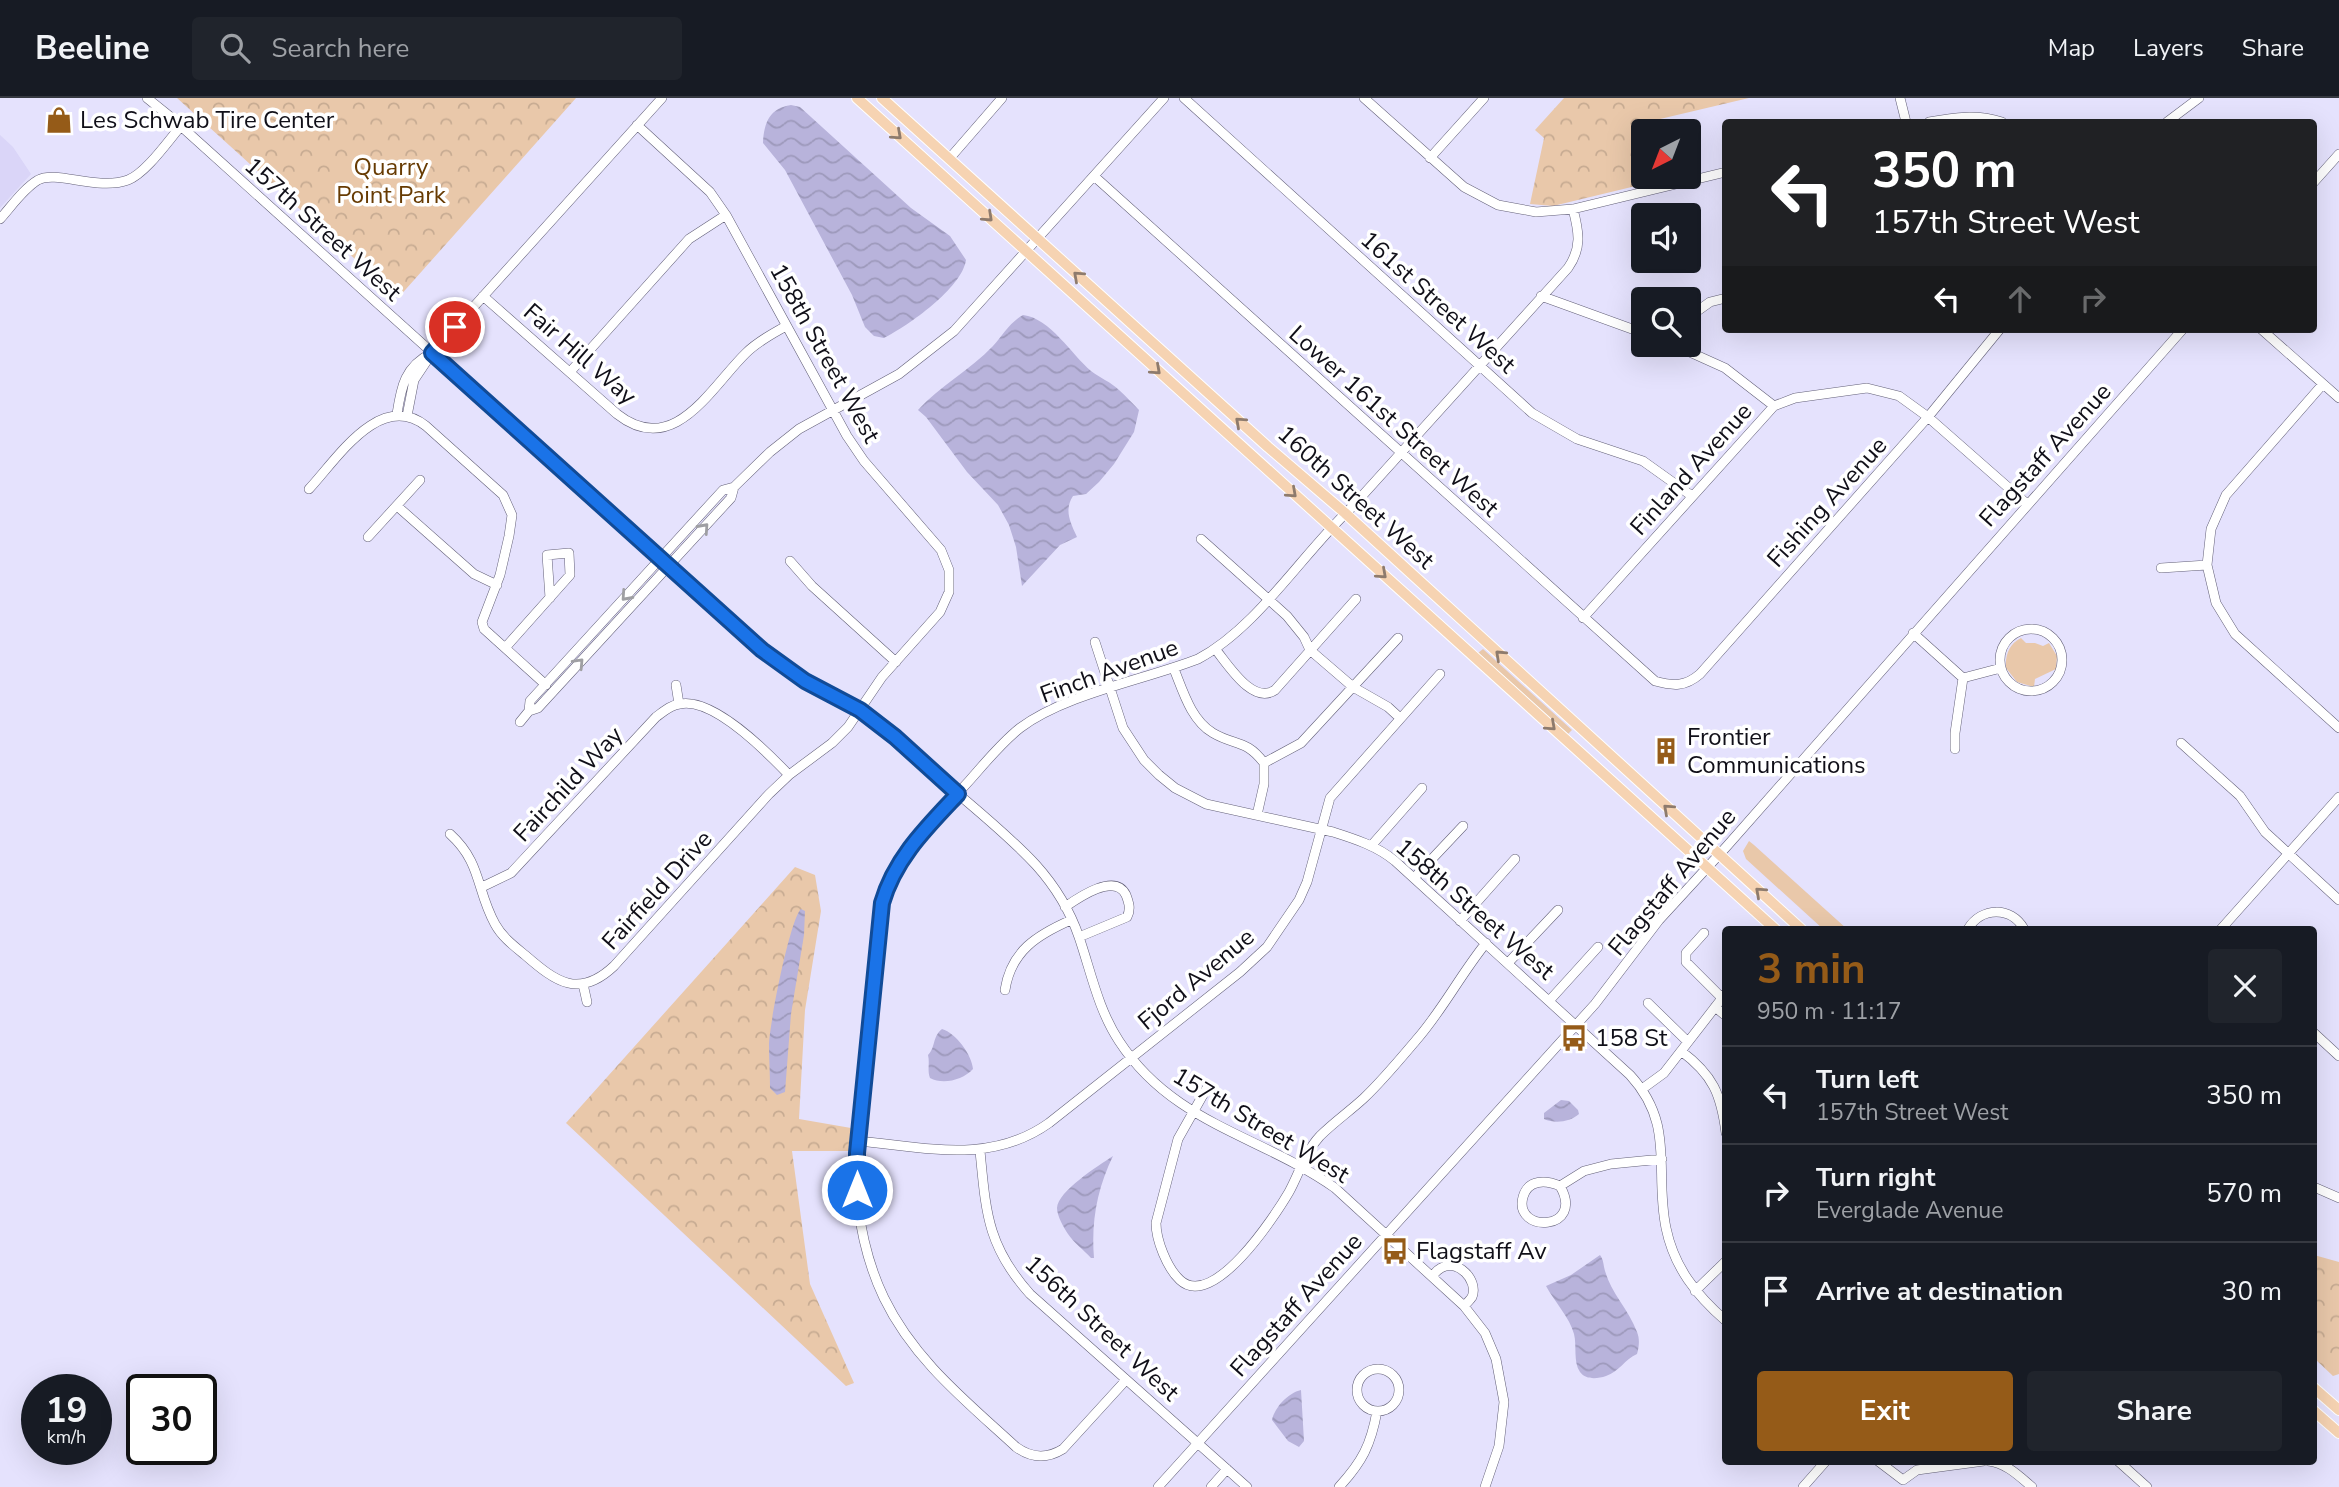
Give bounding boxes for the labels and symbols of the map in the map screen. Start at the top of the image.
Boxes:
place label: Les Schwab Tire Center [80,104,335,136]
shop icon: Les Schwab Tire Center [44,105,74,135]
north arrow [1631,119,1701,189]
one-way arrow [889,126,902,139]
street label: 157th Street West [238,150,409,308]
park label: Quarry Point Park [336,151,447,211]
one-way arrow [980,209,993,221]
street label: 161st Street West [1354,224,1523,381]
street label: 158th Street West [762,257,888,449]
one-way arrow [1074,272,1087,284]
street label: Fair Hill Way [517,296,644,412]
pin [425,297,485,357]
street label: Lower 161st Street West [1282,318,1506,524]
one-way arrow [1148,362,1161,374]
street label: Flagstaff Avenue [1972,376,2118,534]
street label: Finland Avenue [1623,396,1759,542]
one-way arrow [1235,417,1248,430]
street label: 160th Street West [1271,418,1442,576]
street label: Fishing Avenue [1760,430,1894,574]
one-way arrow [1284,484,1297,497]
one-way arrow [696,523,708,536]
one-way arrow [1374,565,1387,578]
one-way arrow [622,588,634,601]
street label: Finch Avenue [1035,631,1183,711]
one-way arrow [1495,651,1508,664]
one-way arrow [571,658,584,671]
one-way arrow [1543,718,1556,730]
street label: Fairchild Way [506,719,630,849]
place label: Frontier Communications [1687,721,1866,781]
building icon: Frontier Communications [1651,736,1681,766]
street label: Flagstaff Avenue [1601,802,1743,962]
one-way arrow [1663,805,1676,817]
street label: Fairfield Drive [595,823,719,957]
street label: 158th Street West [1389,831,1562,987]
one-way arrow [1755,888,1768,900]
street label: Fjord Avenue [1131,921,1261,1037]
place label: 158 St [1595,1022,1668,1054]
bus stop icon: 158 St [1559,1023,1589,1053]
street label: 157th Street West [1167,1060,1356,1191]
position arrow [820,1153,894,1227]
street label: Flagstaff Avenue [1223,1226,1369,1384]
place label: Flagstaff Av [1416,1235,1547,1267]
bus stop icon: Flagstaff Av [1380,1236,1410,1266]
street label: 156th Street West [1018,1248,1187,1409]
speed limit sign: 30 [126,1374,217,1465]

